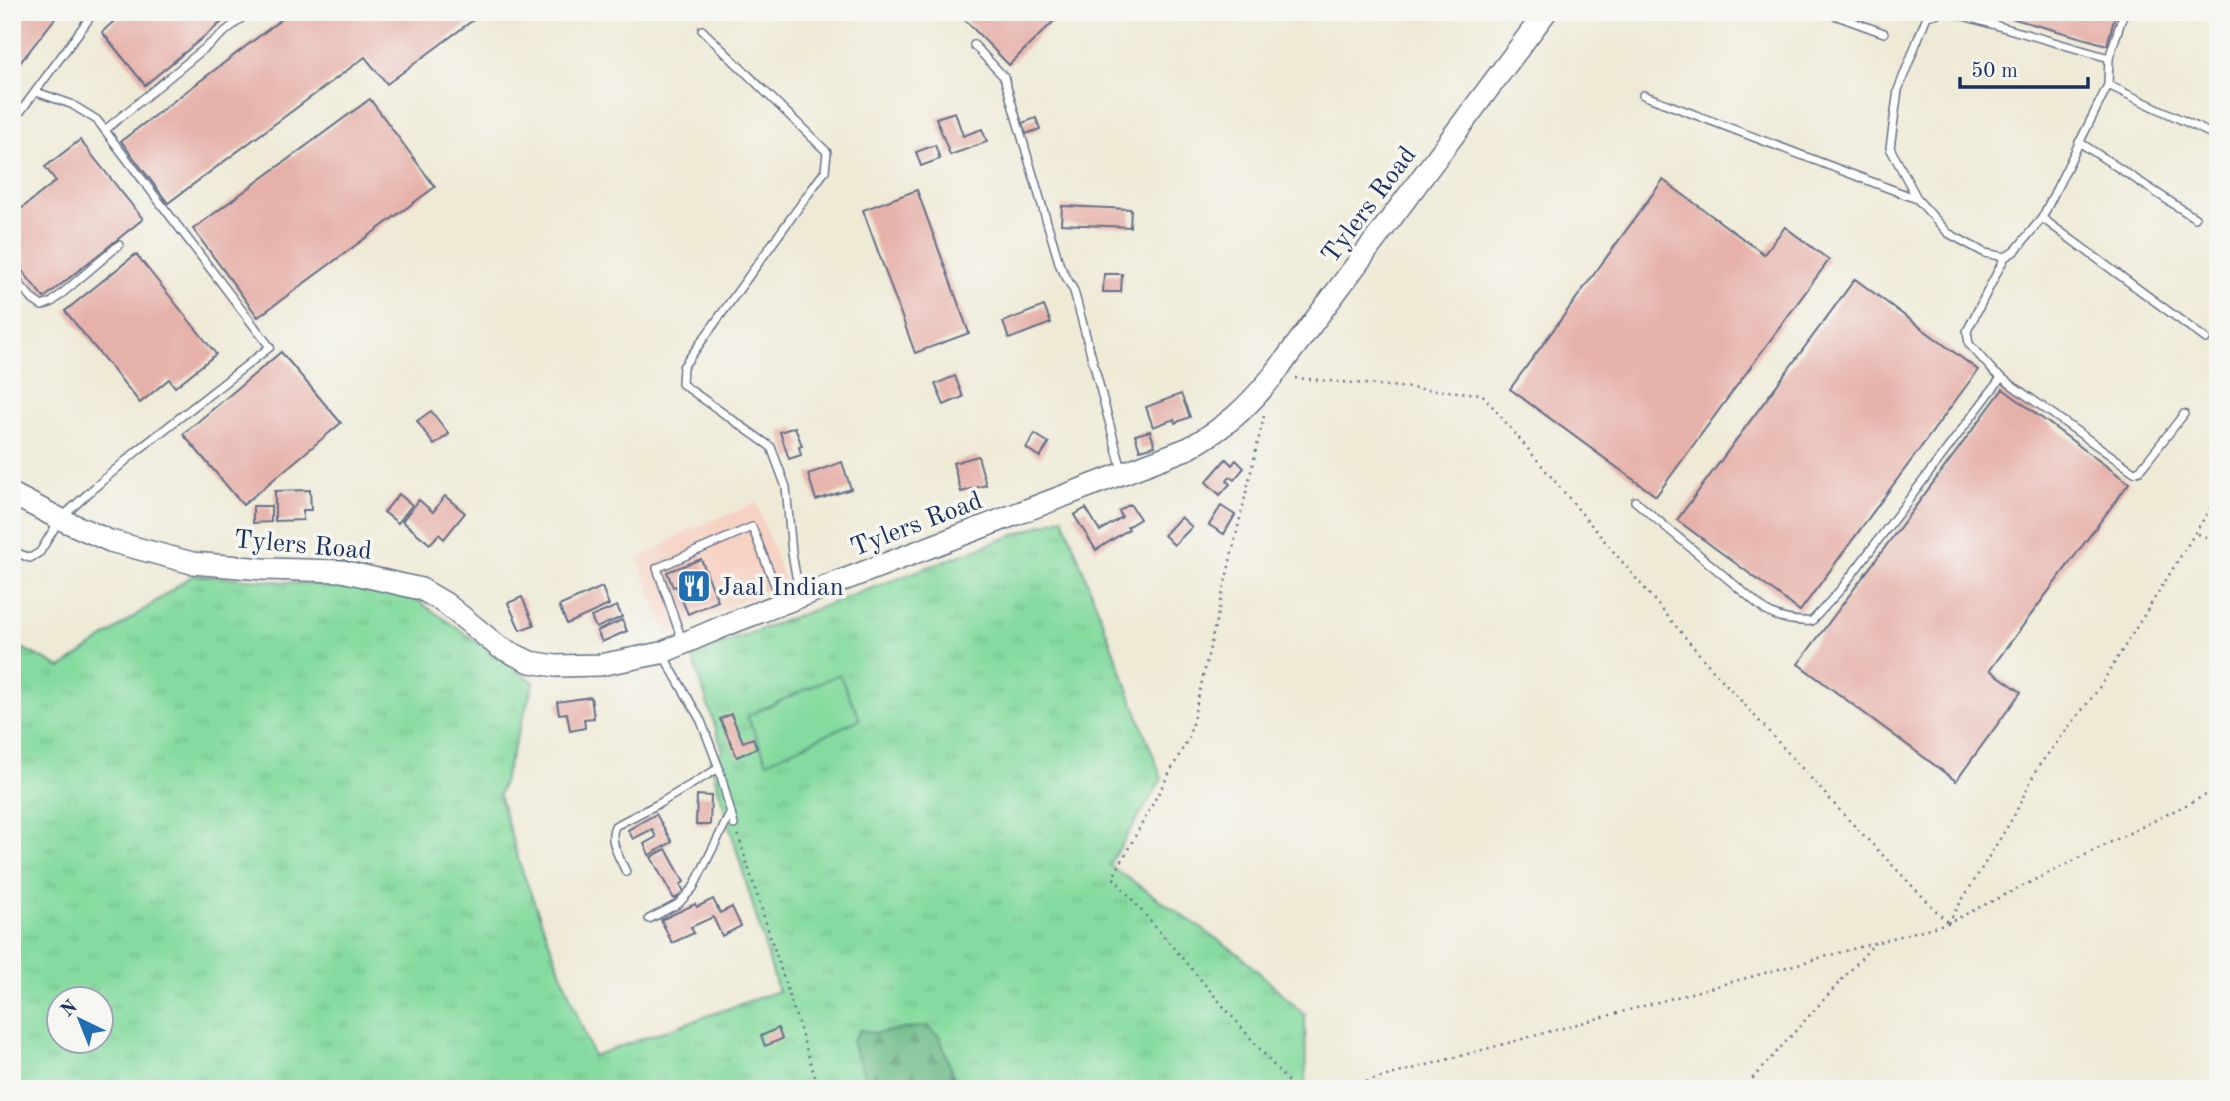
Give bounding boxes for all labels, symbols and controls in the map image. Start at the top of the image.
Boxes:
scale bar [1960,46,2088,90]
text: 50 m [1971,61,2018,82]
street label: Tylers Road [1318,142,1422,268]
street label: Tylers Road [847,488,986,562]
street label: Tylers Road [233,527,373,565]
restaurant icon: Jaal Indian [675,567,713,605]
place label: Jaal Indian [718,575,844,601]
north arrow [46,986,116,1056]
text: N [58,997,82,1021]

